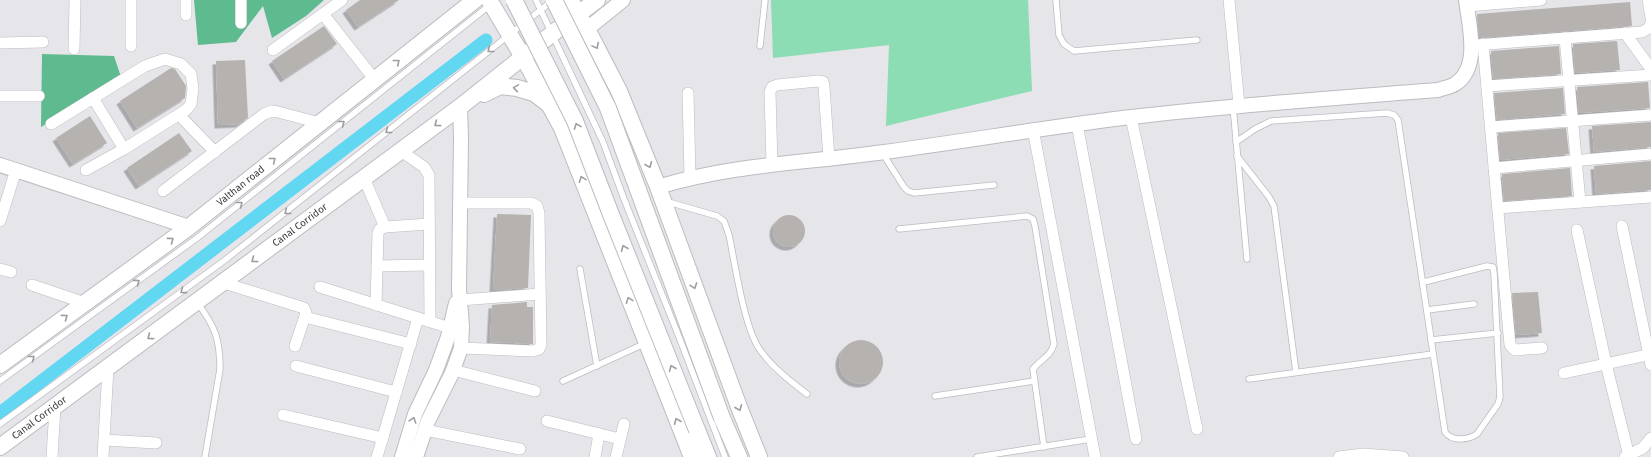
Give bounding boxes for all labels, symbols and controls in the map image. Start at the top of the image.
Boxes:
one-way arrow [591,42,599,49]
one-way arrow [488,45,495,52]
one-way arrow [392,60,400,67]
one-way arrow [513,84,519,93]
one-way arrow [434,119,441,127]
one-way arrow [338,120,345,127]
one-way arrow [574,123,582,130]
one-way arrow [386,126,393,133]
one-way arrow [268,158,275,165]
one-way arrow [644,160,652,168]
street label: Valthan road [214,163,267,209]
one-way arrow [578,176,586,183]
one-way arrow [236,201,243,208]
street label: Canal Corridor [270,201,330,250]
one-way arrow [284,207,291,214]
one-way arrow [166,238,173,245]
one-way arrow [620,244,628,251]
one-way arrow [252,255,259,262]
one-way arrow [132,280,139,287]
one-way arrow [690,283,698,290]
one-way arrow [181,286,188,293]
one-way arrow [626,297,634,304]
one-way arrow [61,315,68,322]
one-way arrow [147,333,154,340]
one-way arrow [27,356,34,363]
one-way arrow [669,365,677,373]
street label: Canal Corridor [10,394,69,442]
one-way arrow [735,405,743,412]
one-way arrow [409,416,417,423]
one-way arrow [674,417,682,424]

